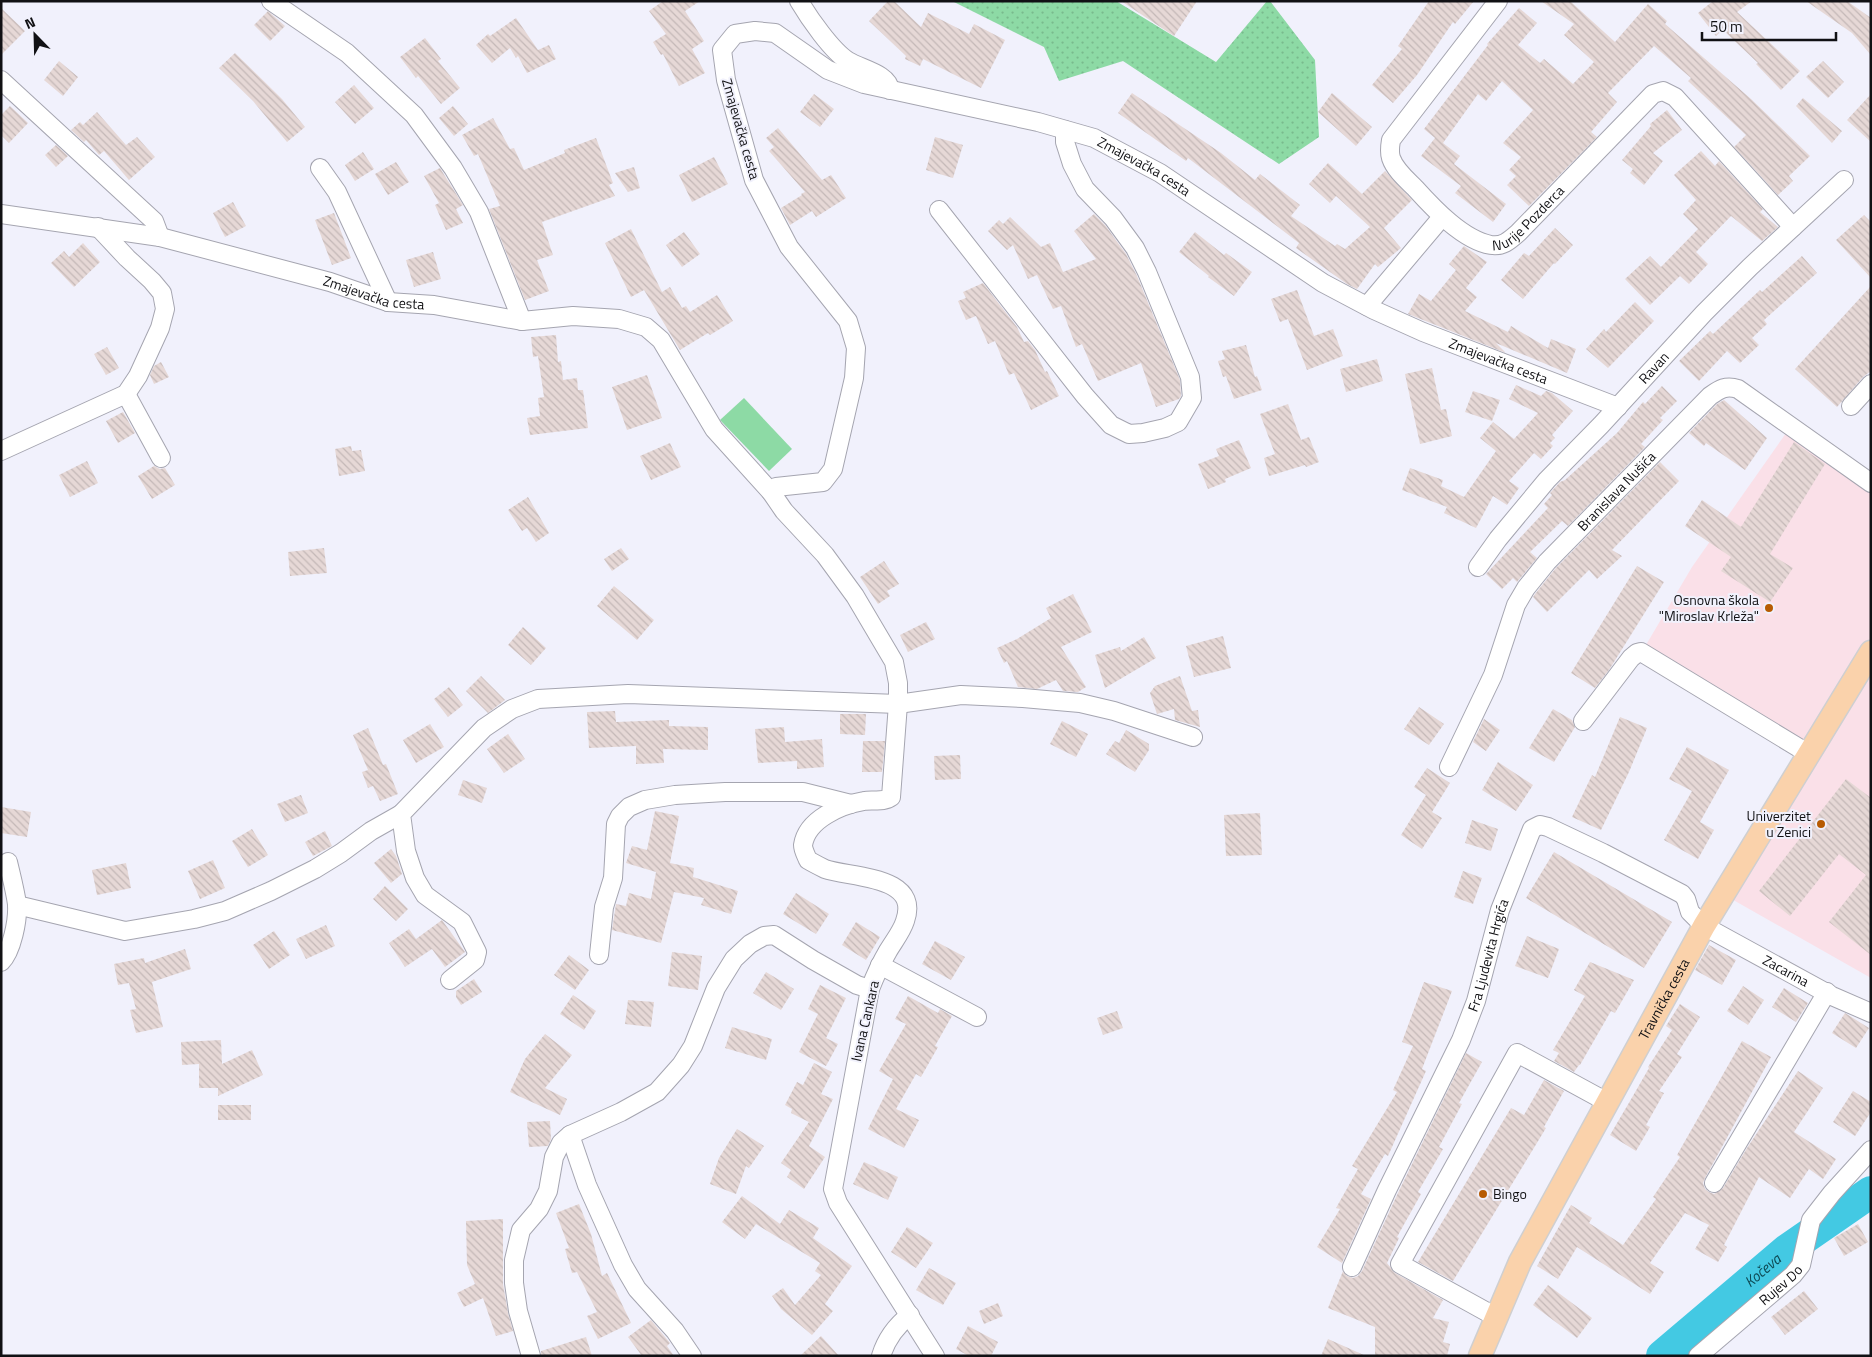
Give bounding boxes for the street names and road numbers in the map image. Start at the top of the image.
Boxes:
street label: Zmajevačka cesta [717,76,766,182]
street label: Zmajevačka cesta [1094,131,1195,201]
street label: Nurije Pozderca [1491,180,1569,256]
street label: Zmajevačka cesta [321,270,425,314]
street label: Zmajevačka cesta [1446,332,1551,389]
street label: Ravan [1633,347,1673,388]
street label: Branislava Nušića [1572,446,1660,535]
street label: Fra Ljudevita Hrgića [1462,895,1513,1015]
street label: Zacarina [1759,949,1813,992]
street label: Travnička cesta [1633,954,1694,1043]
street label: Ivana Cankara [845,978,884,1063]
street label: Rujev Do [1754,1260,1807,1310]

